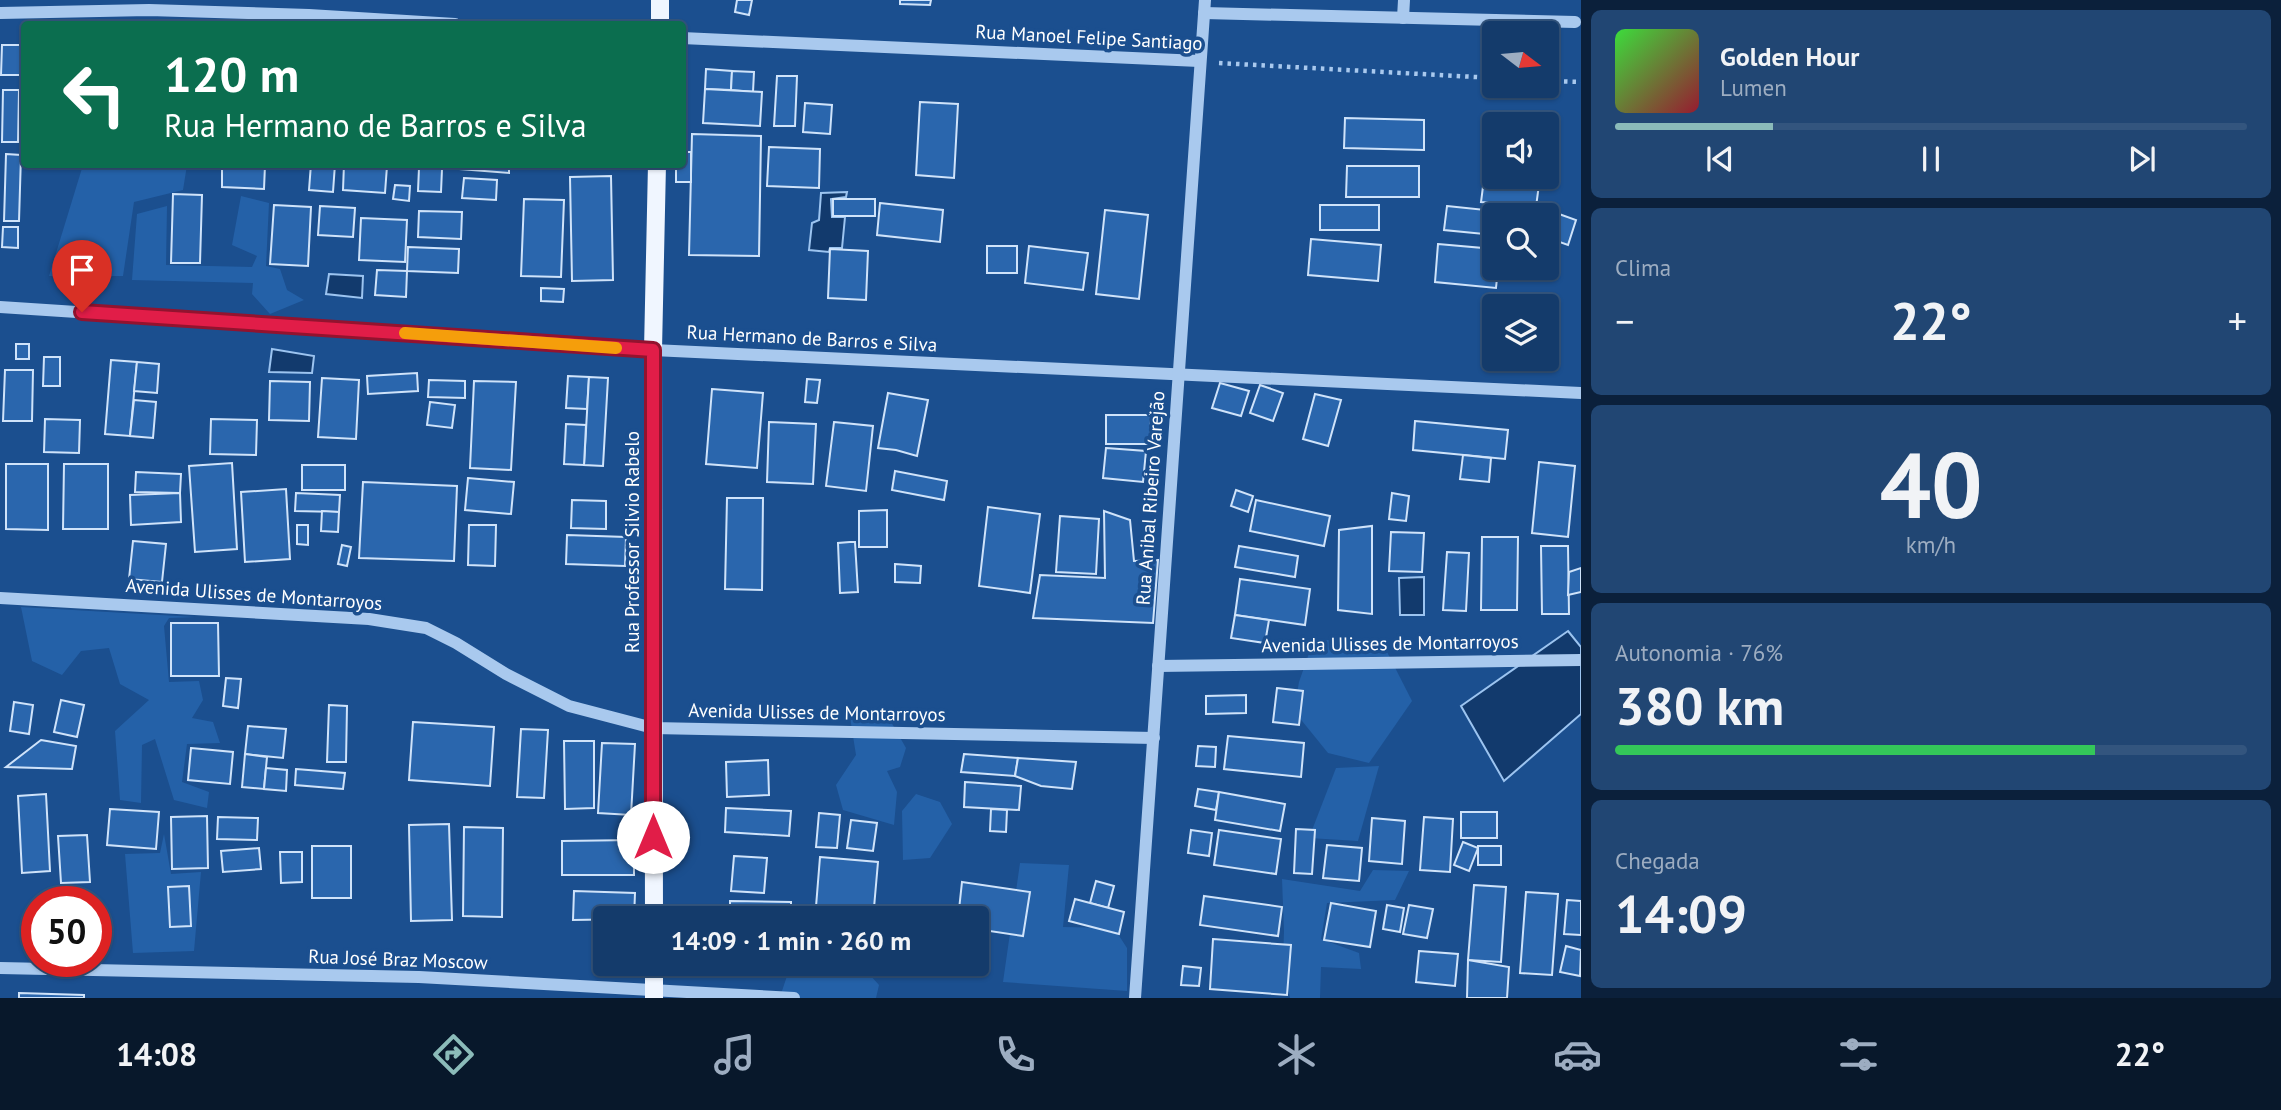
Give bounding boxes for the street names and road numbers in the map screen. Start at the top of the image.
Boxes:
street label: Rua Manoel Felipe Santiago [975,19,1203,55]
street label: Rua Hermano de Barros e Silva [686,319,938,357]
street label: Rua Anibal Ribeiro Varejão [1131,390,1169,606]
street label: Rua Professor Silvio Rabelo [620,431,644,653]
street label: Avenida Ulisses de Montarroyos [125,573,383,615]
street label: Avenida Ulisses de Montarroyos [1261,629,1519,657]
street label: Avenida Ulisses de Montarroyos [688,698,946,726]
street label: Rua José Braz Moscow [308,944,488,974]

